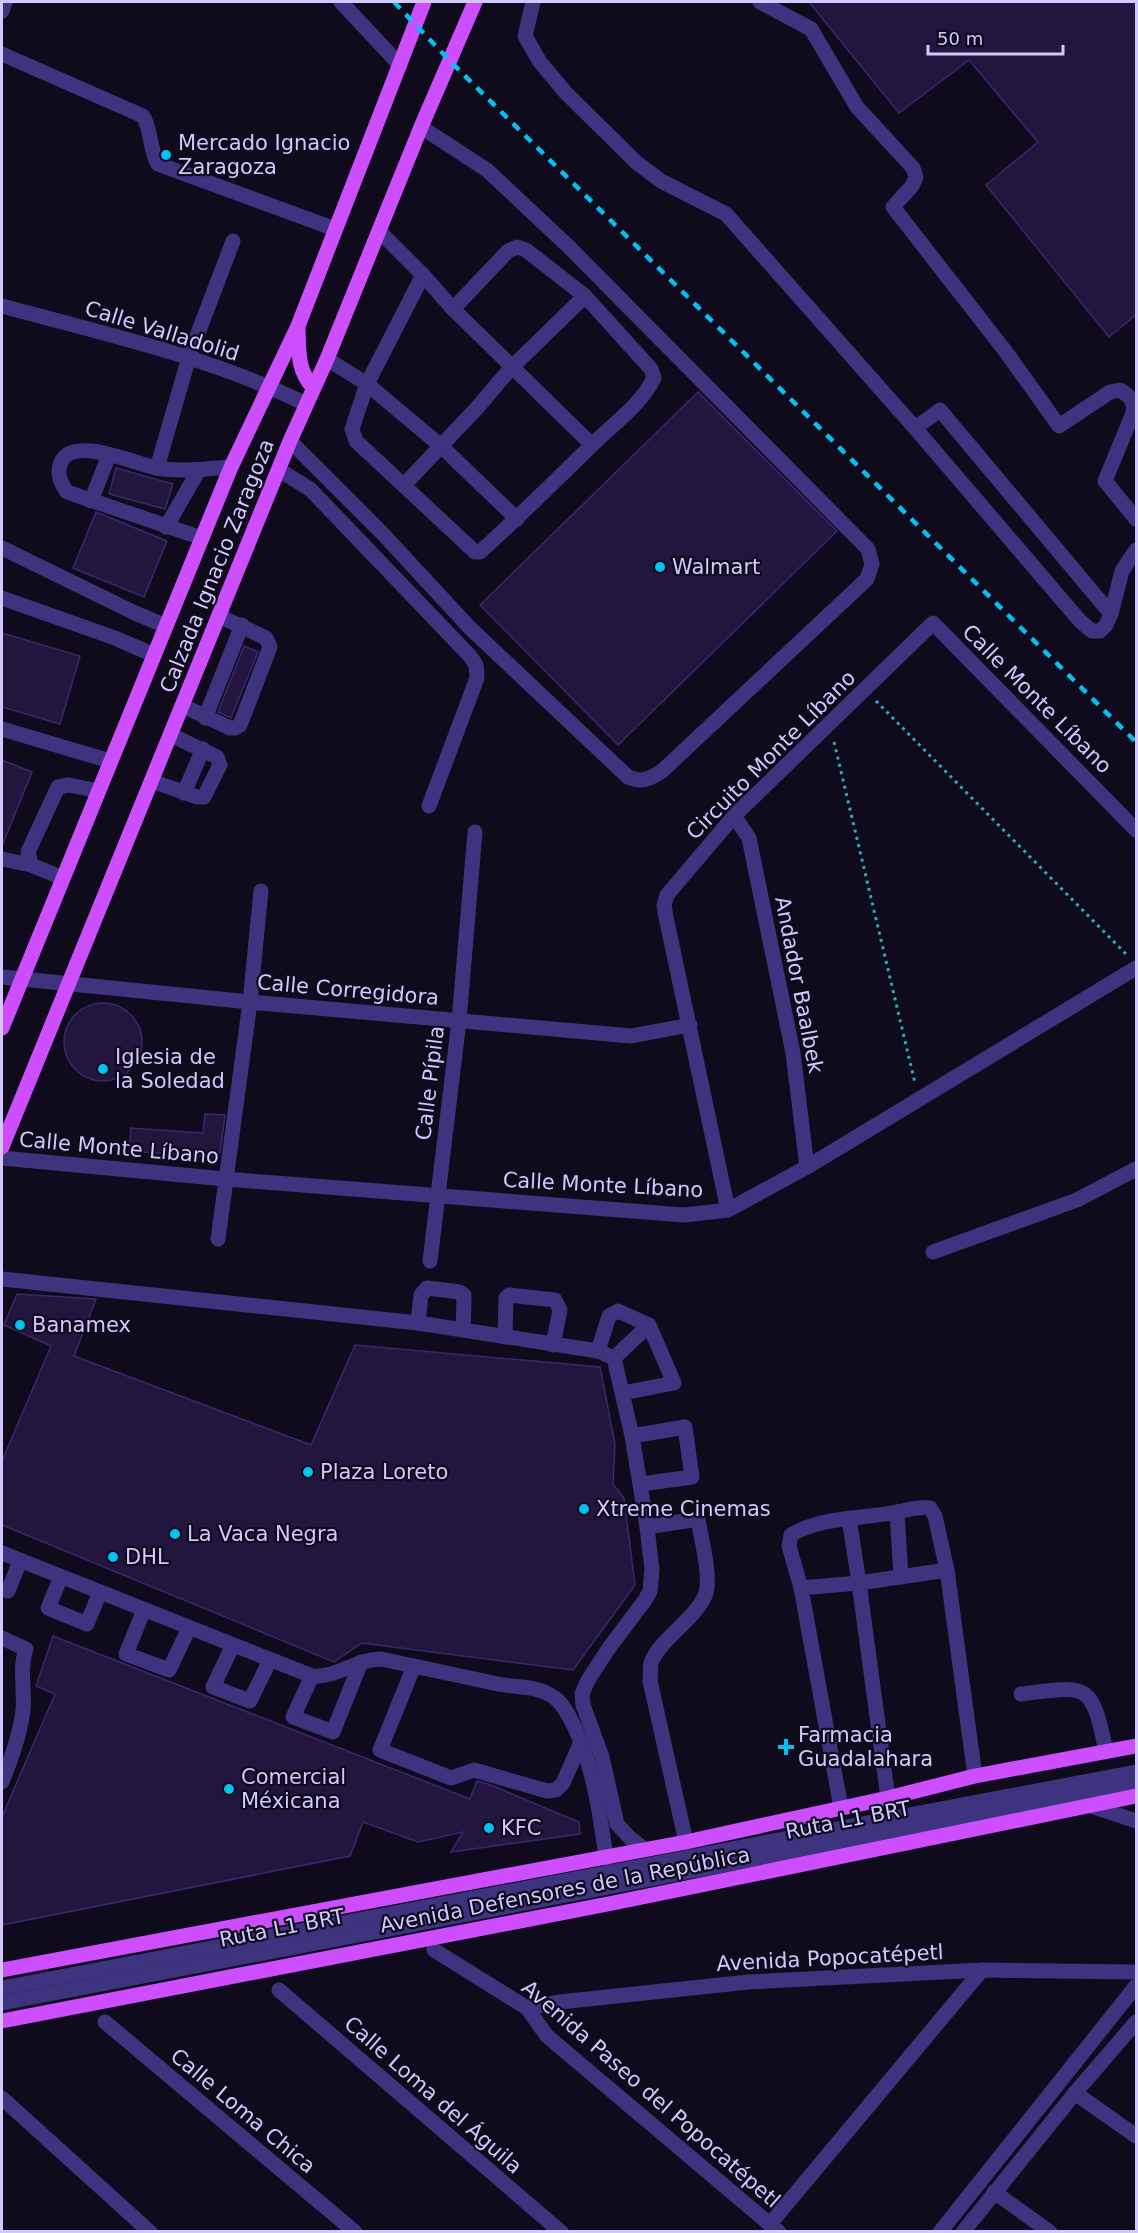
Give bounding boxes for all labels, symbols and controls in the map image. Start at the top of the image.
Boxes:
scale bar [928,18,1063,56]
text: 50 m [937,28,983,49]
place label: Mercado Ignacio Zaragoza [178,131,350,179]
marker: Mercado Ignacio Zaragoza [159,148,173,162]
street label: Calle Valladolid [82,296,242,366]
street label: Calzada Ignacio Zaragoza [155,436,279,696]
place label: Walmart [672,555,760,579]
marker: Walmart [653,560,667,574]
street label: Calle Monte Líbano [958,620,1116,778]
street label: Circuito Monte Líbano [682,666,860,844]
street label: Andador Baalbek [770,894,828,1076]
street label: Calle Corregidora [256,970,440,1010]
street label: Calle Pípila [411,1024,449,1142]
place label: Iglesia de la Soledad [115,1045,225,1093]
marker: Iglesia de la Soledad [96,1062,110,1076]
street label: Calle Monte Líbano [18,1127,220,1169]
street label: Calle Monte Líbano [502,1168,704,1202]
place label: Banamex [32,1313,131,1337]
marker: Banamex [13,1318,27,1332]
place label: Plaza Loreto [320,1460,448,1484]
marker: Plaza Loreto [301,1465,315,1479]
place label: Xtreme Cinemas [596,1497,771,1521]
marker: Xtreme Cinemas [577,1502,591,1516]
place label: La Vaca Negra [187,1522,338,1546]
marker: La Vaca Negra [168,1527,182,1541]
place label: DHL [125,1545,169,1569]
marker: DHL [106,1550,120,1564]
place label: Farmacia Guadalahara [798,1723,933,1771]
marker: Farmacia Guadalahara [779,1740,793,1754]
place label: Comercial Méxicana [241,1765,346,1813]
marker: Comercial Méxicana [222,1782,236,1796]
street label: Ruta L1 BRT [783,1796,913,1844]
place label: KFC [501,1816,542,1840]
marker: KFC [482,1821,496,1835]
street label: Avenida Defensores de la República [378,1842,752,1938]
street label: Ruta L1 BRT [217,1904,347,1952]
street label: Avenida Popocatépetl [716,1940,944,1976]
street label: Avenida Paseo del Popocatépetl [517,1975,785,2213]
street label: Calle Loma del Águila [339,2011,527,2179]
street label: Calle Loma Chica [166,2044,320,2178]

